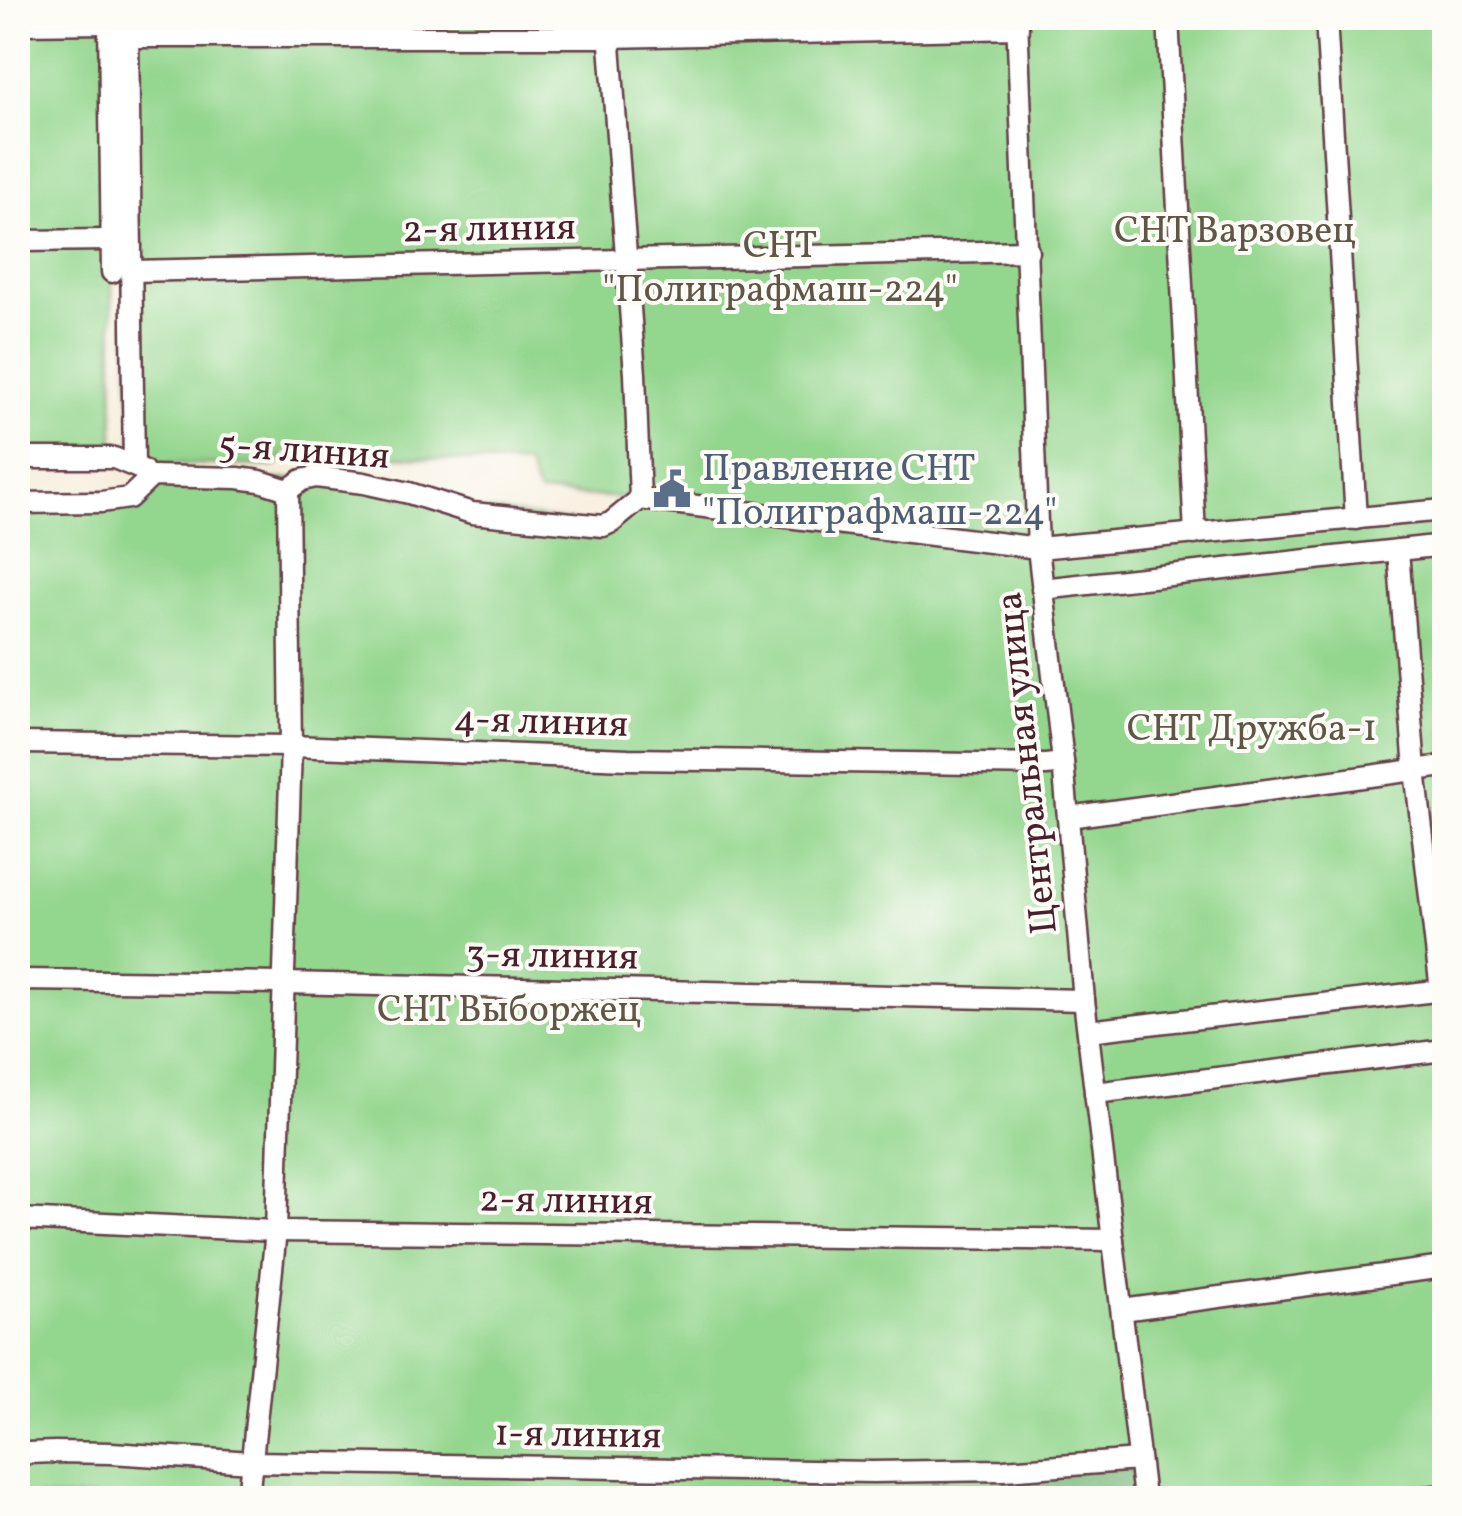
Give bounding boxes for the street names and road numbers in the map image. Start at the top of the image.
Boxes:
street label: 2-я линия [402,202,576,259]
street label: 5-я линия [216,420,391,485]
street label: Центральная улица [984,589,1073,936]
street label: 4-я линия [453,694,629,753]
street label: 3-я линия [465,929,639,986]
street label: 2-я линия [479,1174,653,1231]
street label: 1-я линия [494,1409,662,1464]

